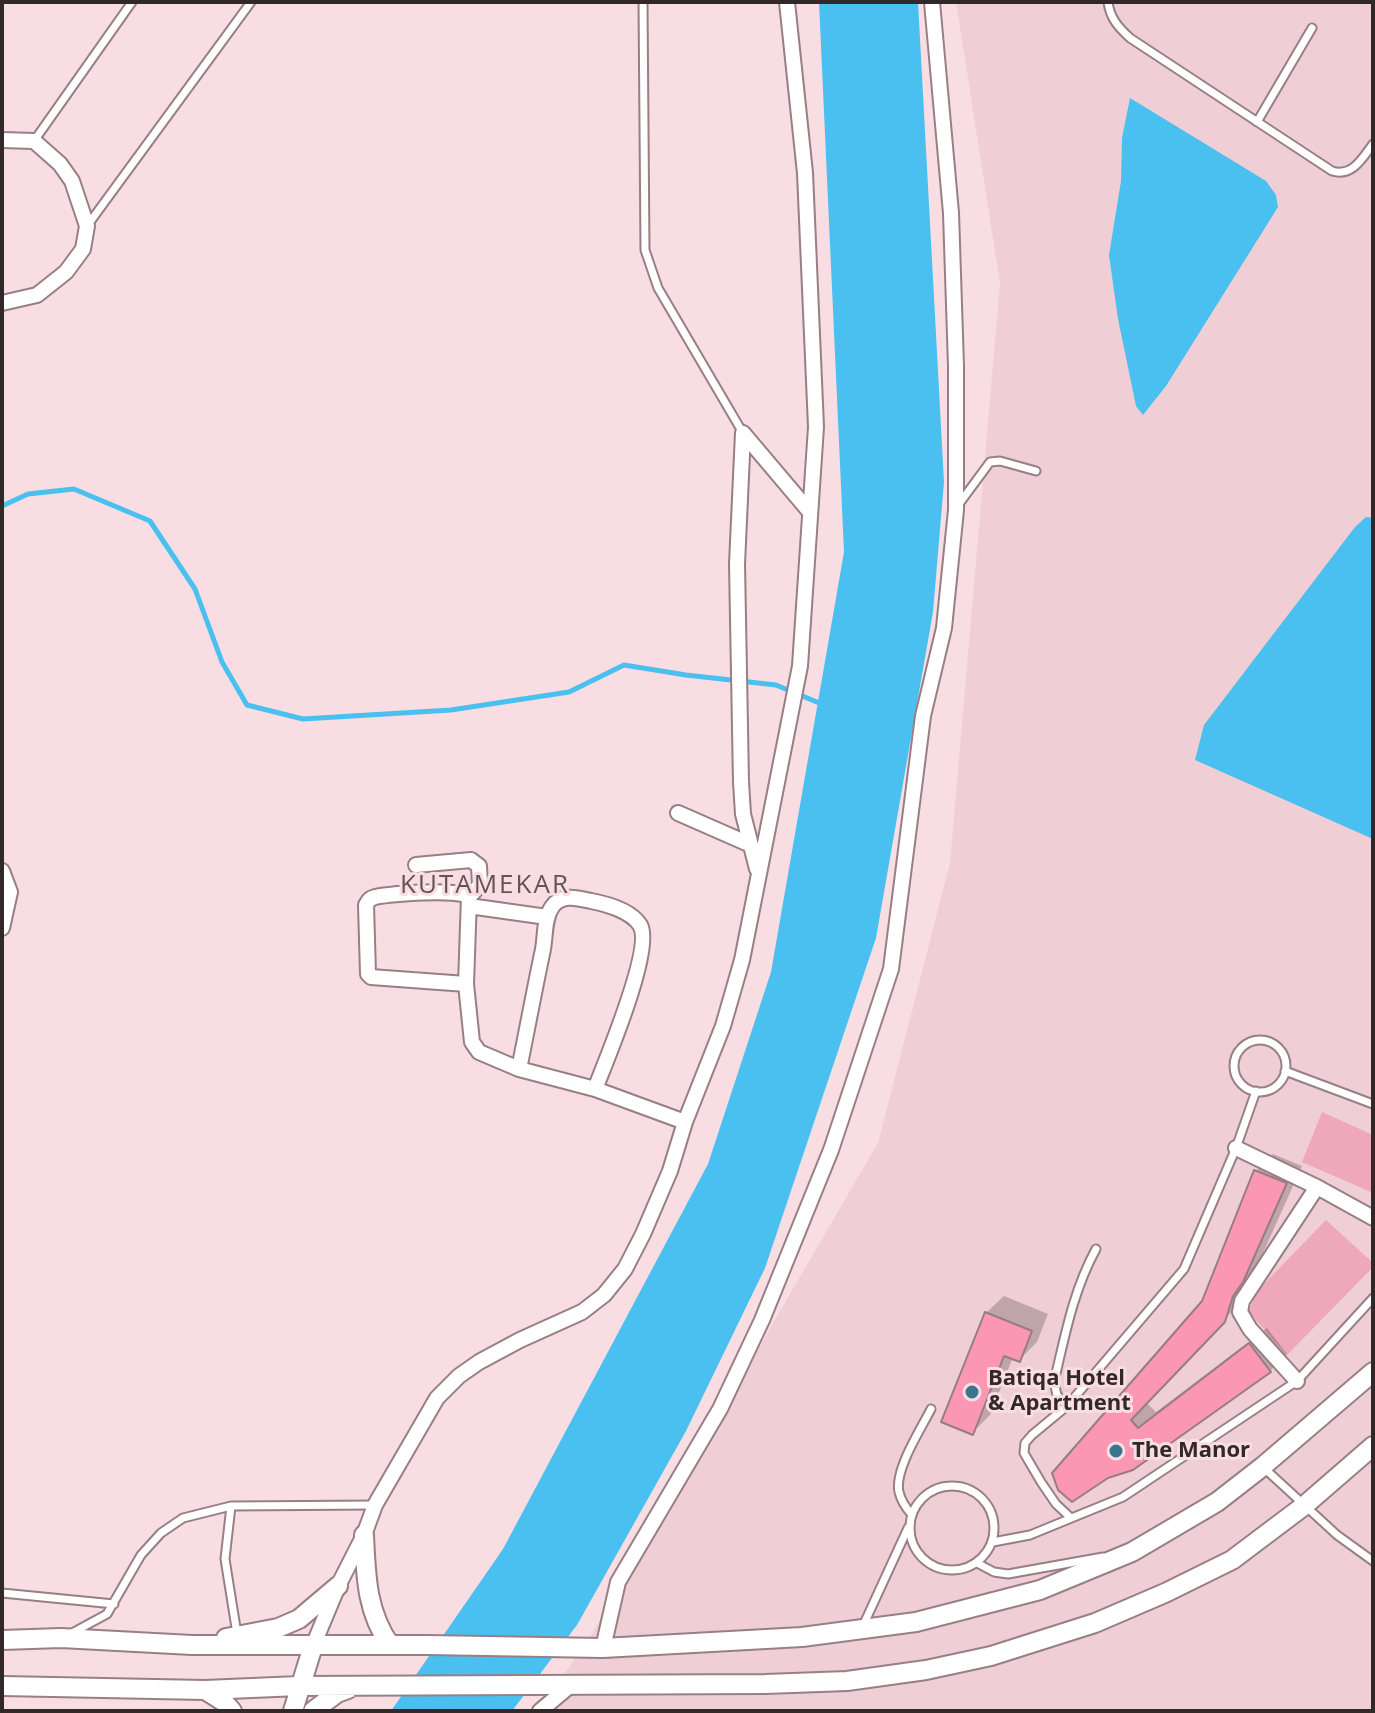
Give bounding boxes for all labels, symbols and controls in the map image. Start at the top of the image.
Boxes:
district label: KUTAMEKAR [400,870,570,902]
place label: Batiqa Hotel & Apartment [988,1366,1131,1418]
marker: Batiqa Hotel & Apartment [963,1383,981,1401]
place label: The Manor [1132,1438,1250,1464]
marker: The Manor [1107,1442,1125,1460]

